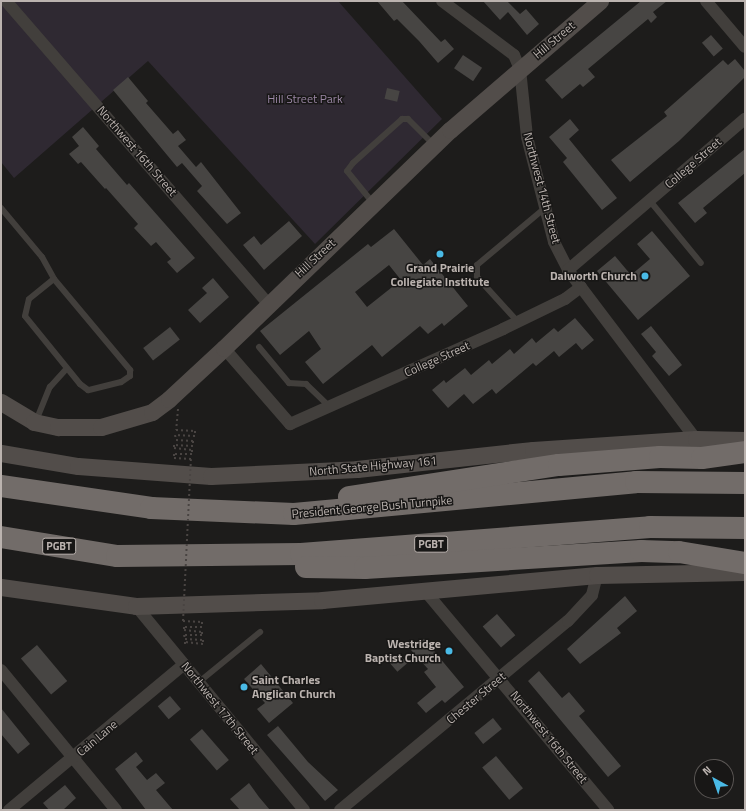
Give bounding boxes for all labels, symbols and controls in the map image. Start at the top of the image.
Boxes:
street label: Hill Street [530,18,578,62]
park label: Hill Street Park [267,92,343,106]
street label: Northwest 16th Street [94,103,180,199]
street label: Northwest 14th Street [520,131,564,245]
street label: College Street [662,135,724,191]
street label: Hill Street [292,236,338,280]
marker: Grand Prairie Collegiate Institute [435,249,445,259]
place label: Grand Prairie Collegiate Institute [391,261,489,289]
place label: Dalworth Church [550,269,637,283]
marker: Dalworth Church [640,271,650,281]
street label: College Street [402,338,472,380]
street label: North State Highway 161 [308,453,438,479]
street label: President George Bush Turnpike [291,493,453,521]
road number: PGBT [414,535,448,553]
road number: PGBT [42,537,76,555]
place label: Westridge Baptist Church [365,637,441,665]
marker: Westridge Baptist Church [444,646,454,656]
street label: Northwest 17th Street [178,659,262,757]
street label: Chester Street [444,669,508,727]
place label: Saint Charles Anglican Church [252,673,336,701]
marker: Saint Charles Anglican Church [239,682,249,692]
street label: Northwest 16th Street [507,688,591,786]
street label: Cain Lane [74,717,120,759]
north arrow [694,759,734,799]
text: N [699,762,715,779]

